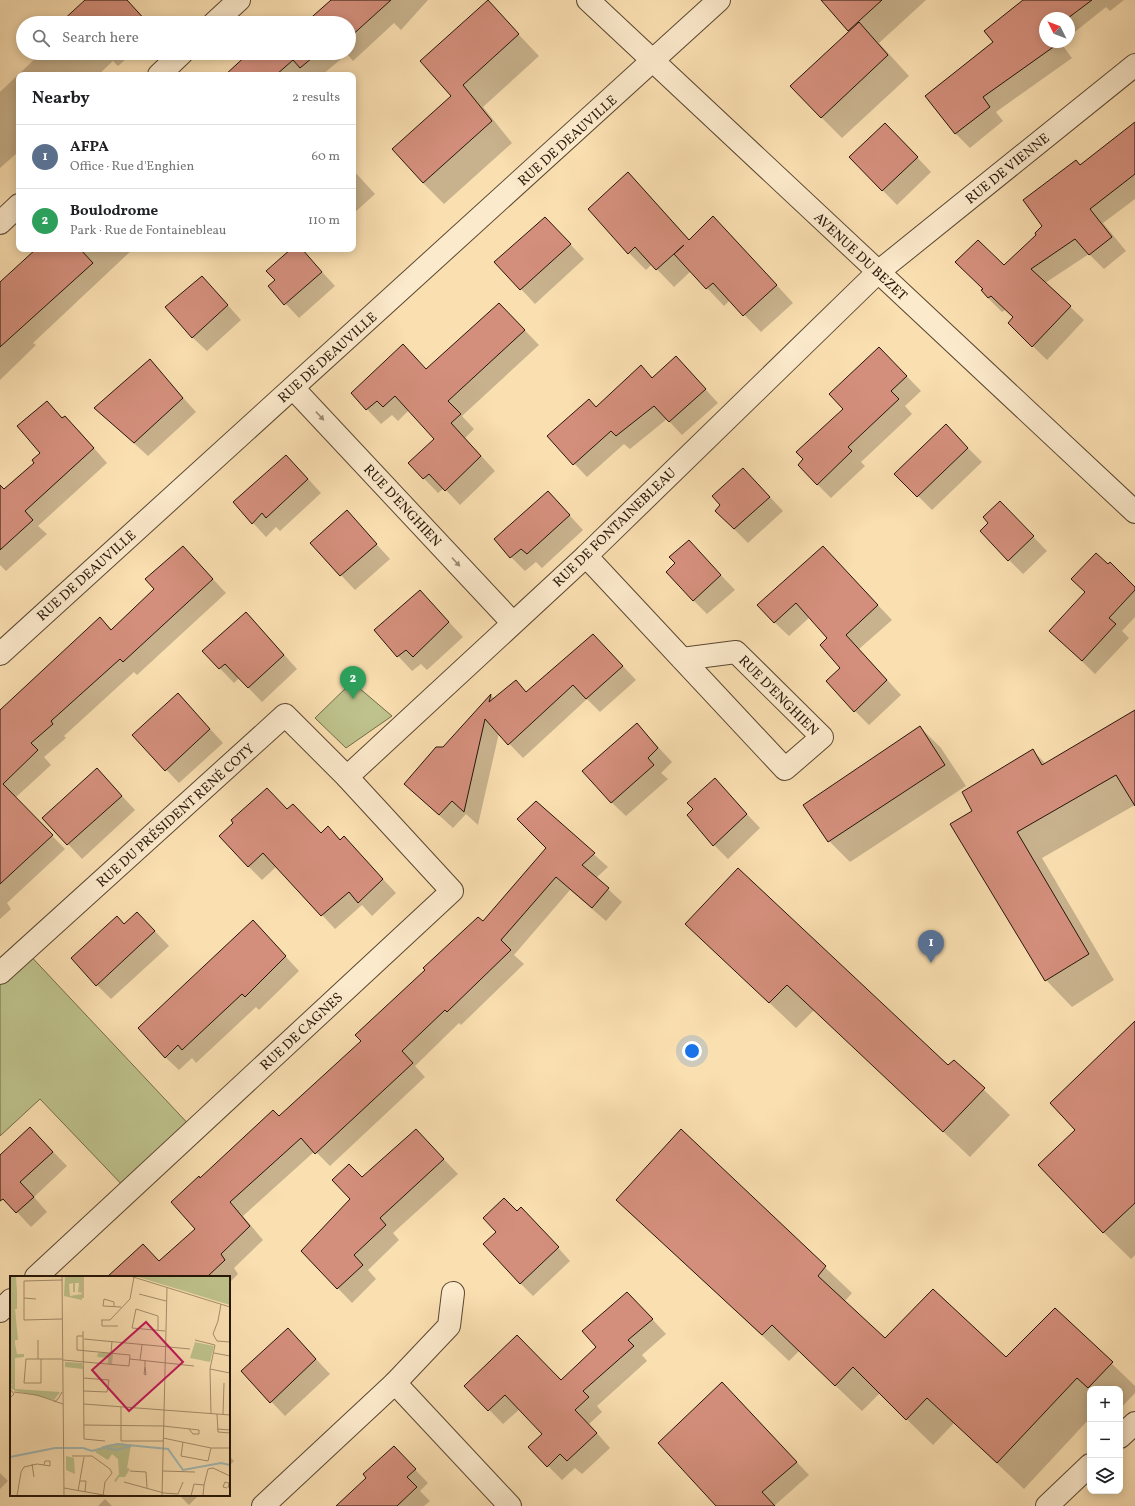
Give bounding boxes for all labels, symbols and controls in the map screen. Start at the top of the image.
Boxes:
north arrow [1039,12,1075,48]
search box [16,16,356,60]
icon: search [30,27,52,49]
text: Search here [62,28,139,49]
text: Nearby [32,87,90,110]
text: 2 results [292,89,340,107]
street label: RUE DE DEAUVILLE [514,91,622,191]
street label: RUE DE VIENNE [962,129,1054,209]
text: AFPA [70,137,109,158]
text: 1 [42,148,48,166]
text: 60 m [312,148,340,166]
text: Office · Rue d'Enghien [70,158,194,176]
text: Boulodrome [70,201,158,222]
street label: AVENUE DU BEZET [809,209,911,306]
text: 2 [42,212,48,230]
text: 110 m [308,212,340,230]
text: Park · Rue de Fontainebleau [70,222,226,240]
street label: RUE DE DEAUVILLE [274,308,382,408]
one-way arrow [315,411,325,421]
street label: RUE D'ENGHIEN [359,461,445,551]
street label: RUE DE FONTAINEBLEAU [549,464,681,592]
street label: RUE DE DEAUVILLE [33,526,141,626]
one-way arrow [451,558,460,567]
street label: RUE D'ENGHIEN [734,652,822,740]
pin: 2 [340,666,366,699]
street label: RUE DU PRÉSIDENT RENÉ COTY [93,740,259,892]
pin: 1 [918,930,944,963]
street label: RUE DE CAGNES [256,989,348,1075]
your location [682,1041,702,1061]
inset map [10,1276,230,1496]
map controls [1087,1386,1123,1494]
button: + [1087,1386,1123,1422]
button: − [1087,1422,1123,1458]
button: layers [1087,1458,1123,1494]

